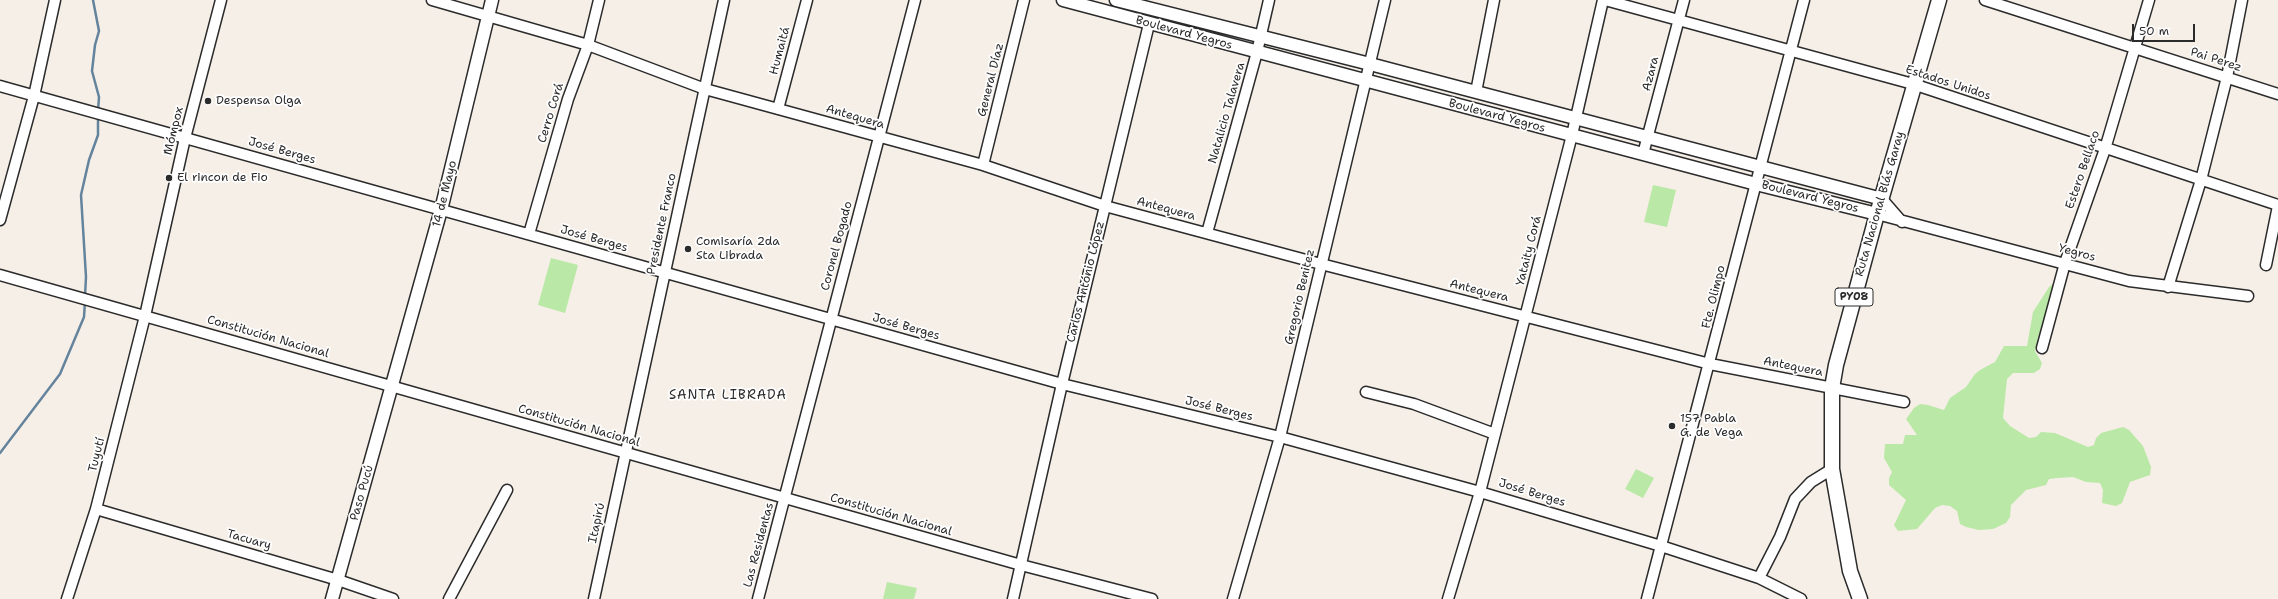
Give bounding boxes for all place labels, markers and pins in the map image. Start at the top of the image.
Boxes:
place label: Despensa Olga [216,94,301,108]
marker: Despensa Olga [203,96,213,106]
place label: El rincon de Fio [177,171,268,185]
marker: El rincon de Fio [164,173,174,183]
place label: Comisaría 2da Sta Librada [696,235,780,263]
marker: Comisaría 2da Sta Librada [683,244,693,254]
place label: 157 Pabla G. de Vega [1680,412,1743,440]
marker: 157 Pabla G. de Vega [1667,421,1677,431]

